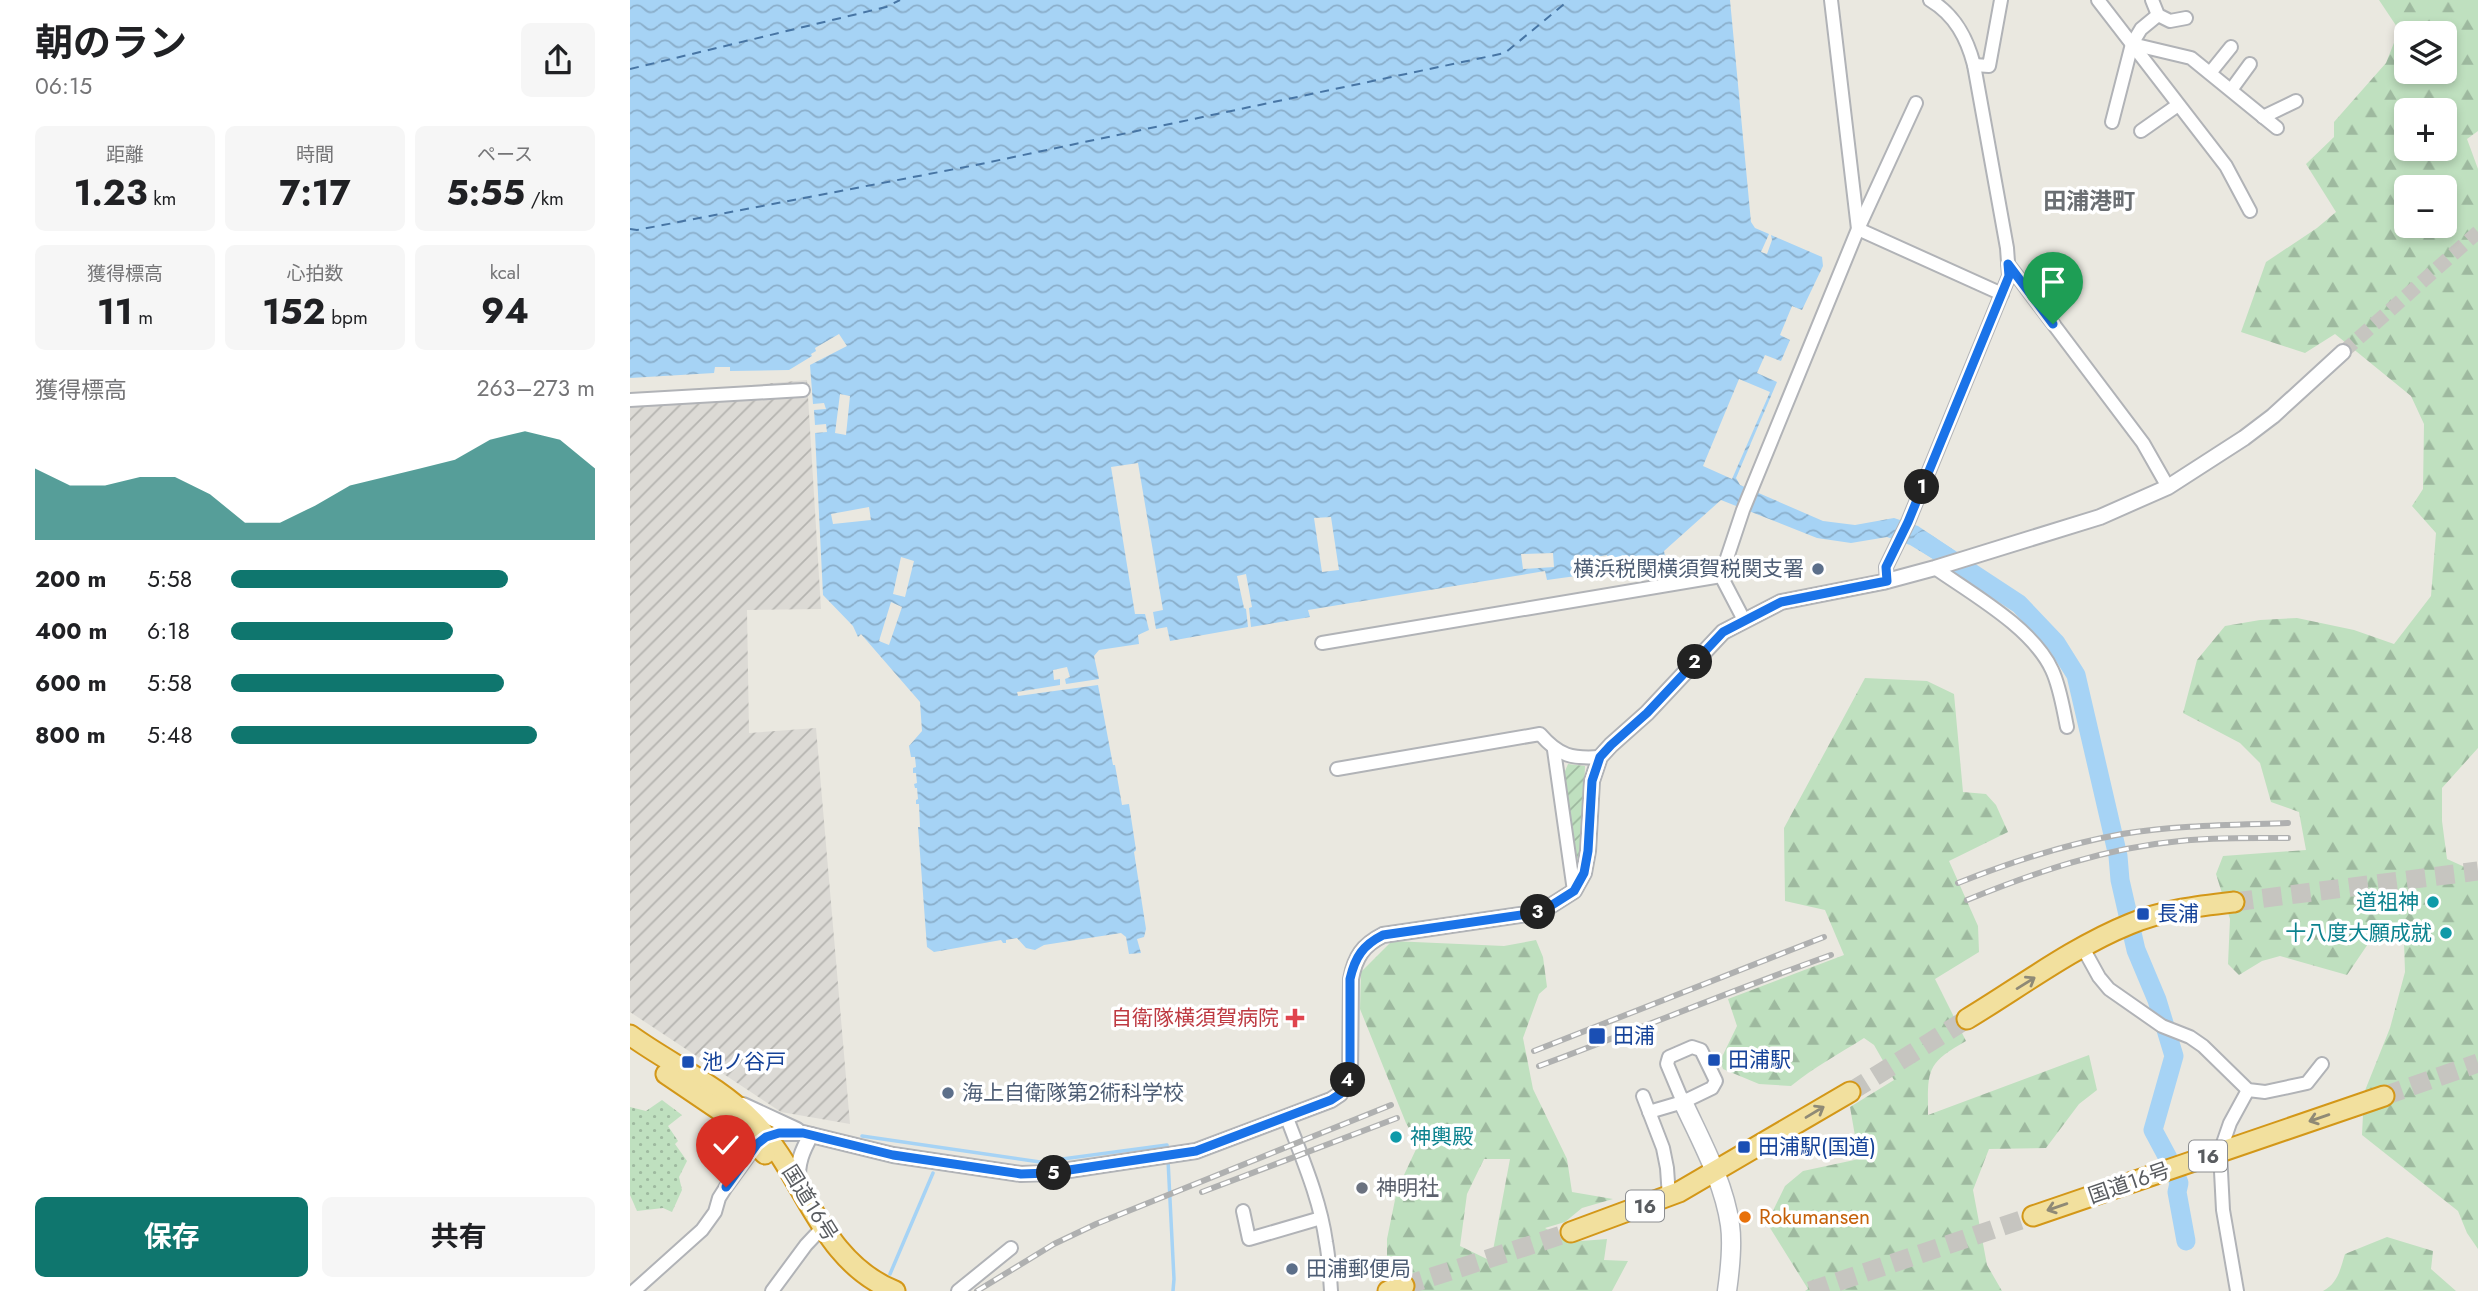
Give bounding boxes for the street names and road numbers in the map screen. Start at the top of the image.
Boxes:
road number: 16 [2189,1140,2227,1172]
street label: 国道16号 [2084,1155,2174,1211]
street label: 国道16号 [775,1159,845,1247]
road number: 16 [1626,1190,1664,1222]

